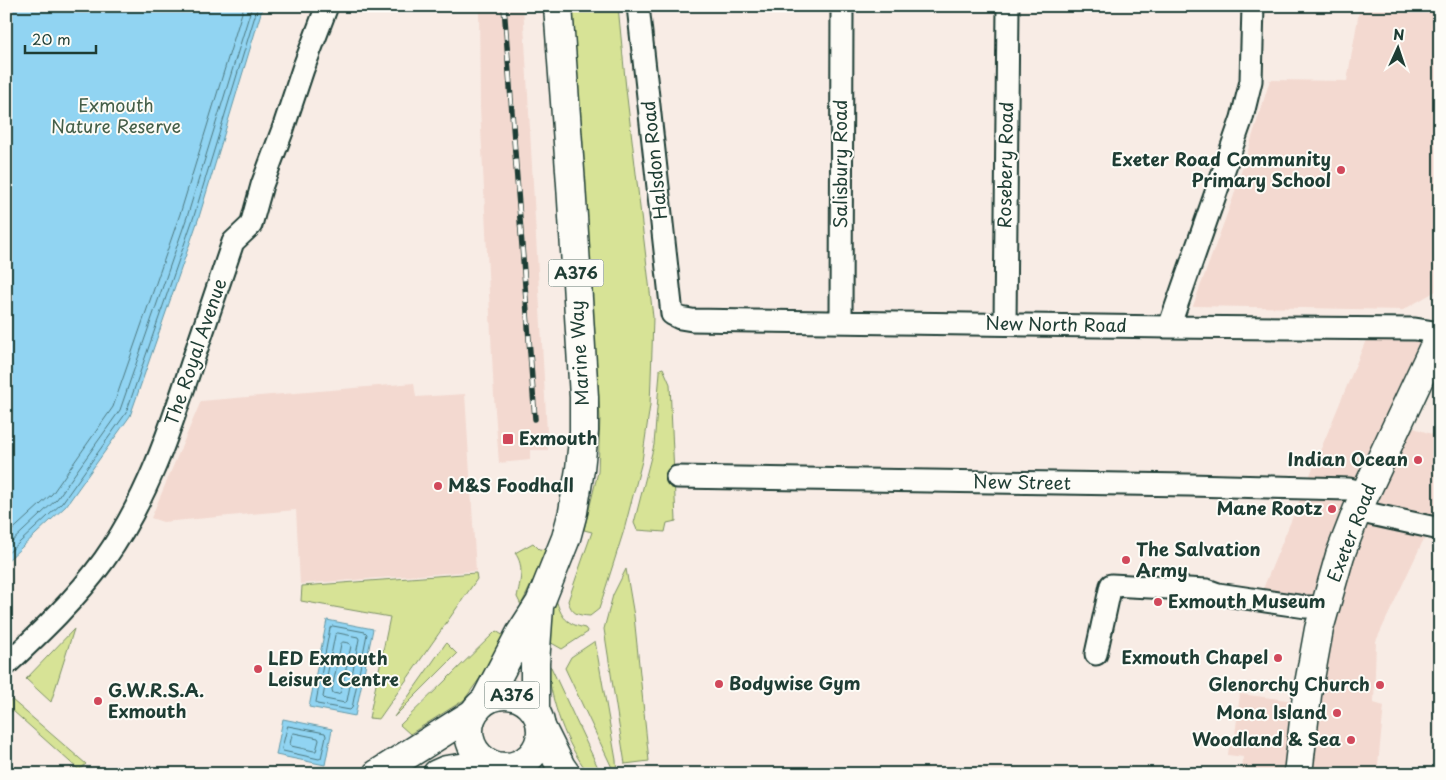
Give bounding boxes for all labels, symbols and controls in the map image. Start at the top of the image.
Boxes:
scale bar [25,22,96,54]
north arrow [1374,22,1424,72]
text: N [1393,24,1405,45]
text: 20 m [32,27,71,50]
park label: Exmouth Nature Reserve [51,91,181,139]
street label: Halsdon Road [634,99,673,221]
street label: Salisbury Road [826,99,853,229]
street label: Rosebery Road [990,101,1019,229]
place label: Exeter Road Community Primary School [1112,145,1331,193]
marker: Exeter Road Community Primary School [1335,164,1347,176]
road number: A376 [548,260,604,286]
street label: The Royal Avenue [157,274,232,429]
street label: Marine Way [562,300,595,407]
street label: New North Road [985,309,1127,338]
place label: Exmouth [519,424,598,451]
marker: Exmouth [501,432,515,446]
place label: Indian Ocean [1288,445,1408,472]
marker: Indian Ocean [1412,454,1424,466]
street label: New Street [973,467,1071,496]
place label: M&S Foodhall [448,471,574,498]
street label: Exeter Road [1319,479,1382,586]
marker: M&S Foodhall [432,480,444,492]
place label: Mane Rootz [1217,494,1322,521]
marker: Mane Rootz [1326,503,1338,515]
place label: The Salvation Army [1136,535,1261,583]
marker: The Salvation Army [1120,554,1132,566]
place label: Exmouth Museum [1168,587,1326,614]
marker: Exmouth Museum [1152,596,1164,608]
place label: Exmouth Chapel [1121,643,1268,670]
place label: LED Exmouth Leisure Centre [268,644,399,692]
marker: Exmouth Chapel [1272,652,1284,664]
marker: LED Exmouth Leisure Centre [252,663,264,675]
place label: Bodywise Gym [729,669,860,696]
place label: Glenorchy Church [1208,670,1370,697]
place label: G.W.R.S.A. Exmouth [108,676,204,724]
marker: Bodywise Gym [713,678,725,690]
marker: Glenorchy Church [1374,679,1386,691]
road number: A376 [484,682,540,708]
marker: G.W.R.S.A. Exmouth [92,695,104,707]
place label: Mona Island [1216,698,1327,725]
marker: Mona Island [1331,707,1343,719]
place label: Woodland & Sea [1192,725,1341,752]
marker: Woodland & Sea [1345,734,1357,746]

